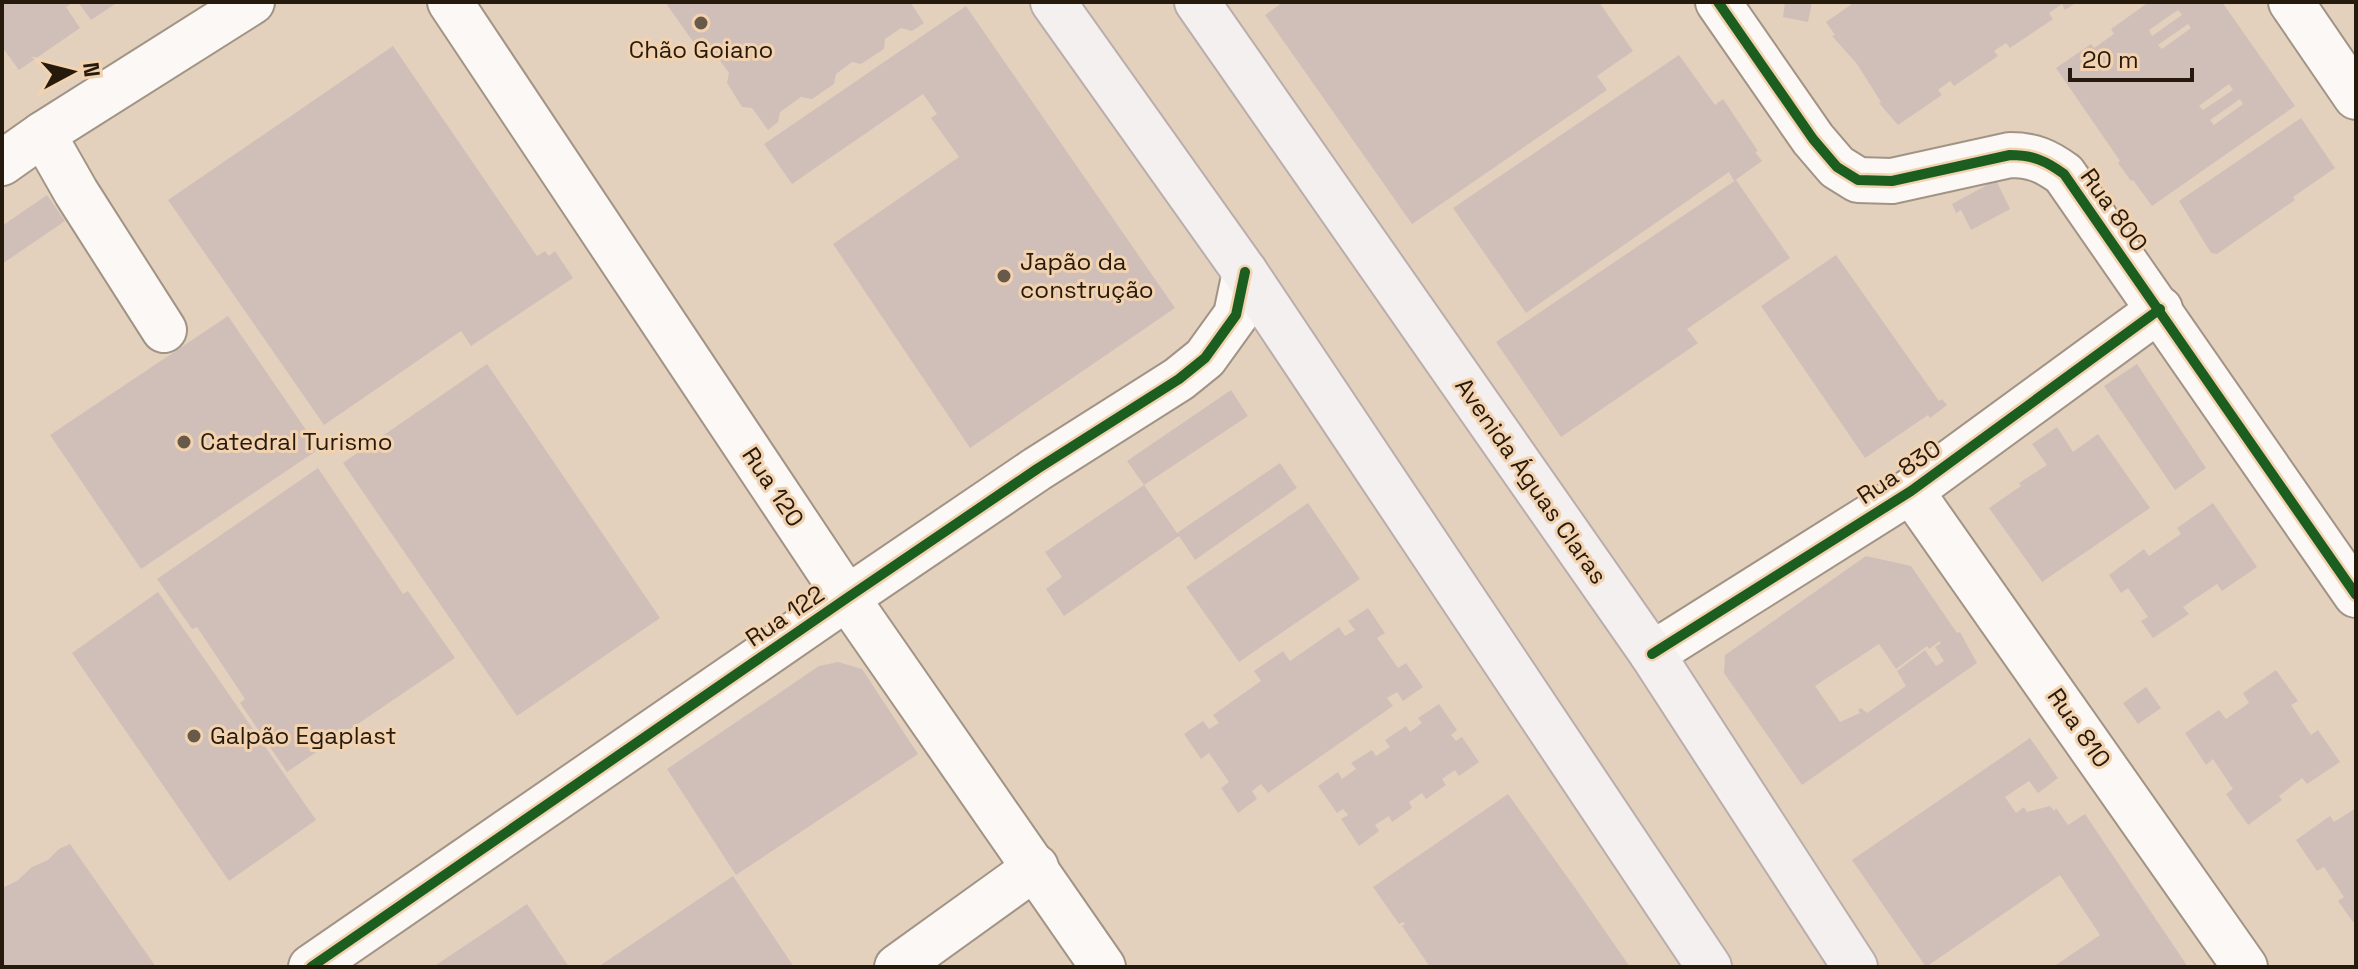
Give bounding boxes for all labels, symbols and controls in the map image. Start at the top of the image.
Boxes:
marker: Chão Goiano [692,14,710,32]
north arrow [32,32,112,112]
scale bar [2070,32,2192,82]
place label: Chão Goiano [629,34,773,65]
text: 20 m [2082,44,2139,75]
text: N [77,61,107,79]
street label: Rua 800 [2074,162,2155,257]
place label: Japão da construção [1020,246,1154,305]
marker: Japão da construção [995,267,1013,285]
street label: Avenida Águas Claras [1448,372,1614,590]
place label: Catedral Turismo [200,426,393,457]
street label: Rua 830 [1851,432,1947,511]
marker: Catedral Turismo [175,433,193,451]
street label: Rua 120 [735,441,811,533]
street label: Rua 122 [739,578,830,653]
street label: Rua 810 [2041,682,2118,774]
place label: Galpão Egaplast [210,720,397,751]
marker: Galpão Egaplast [185,727,203,745]

